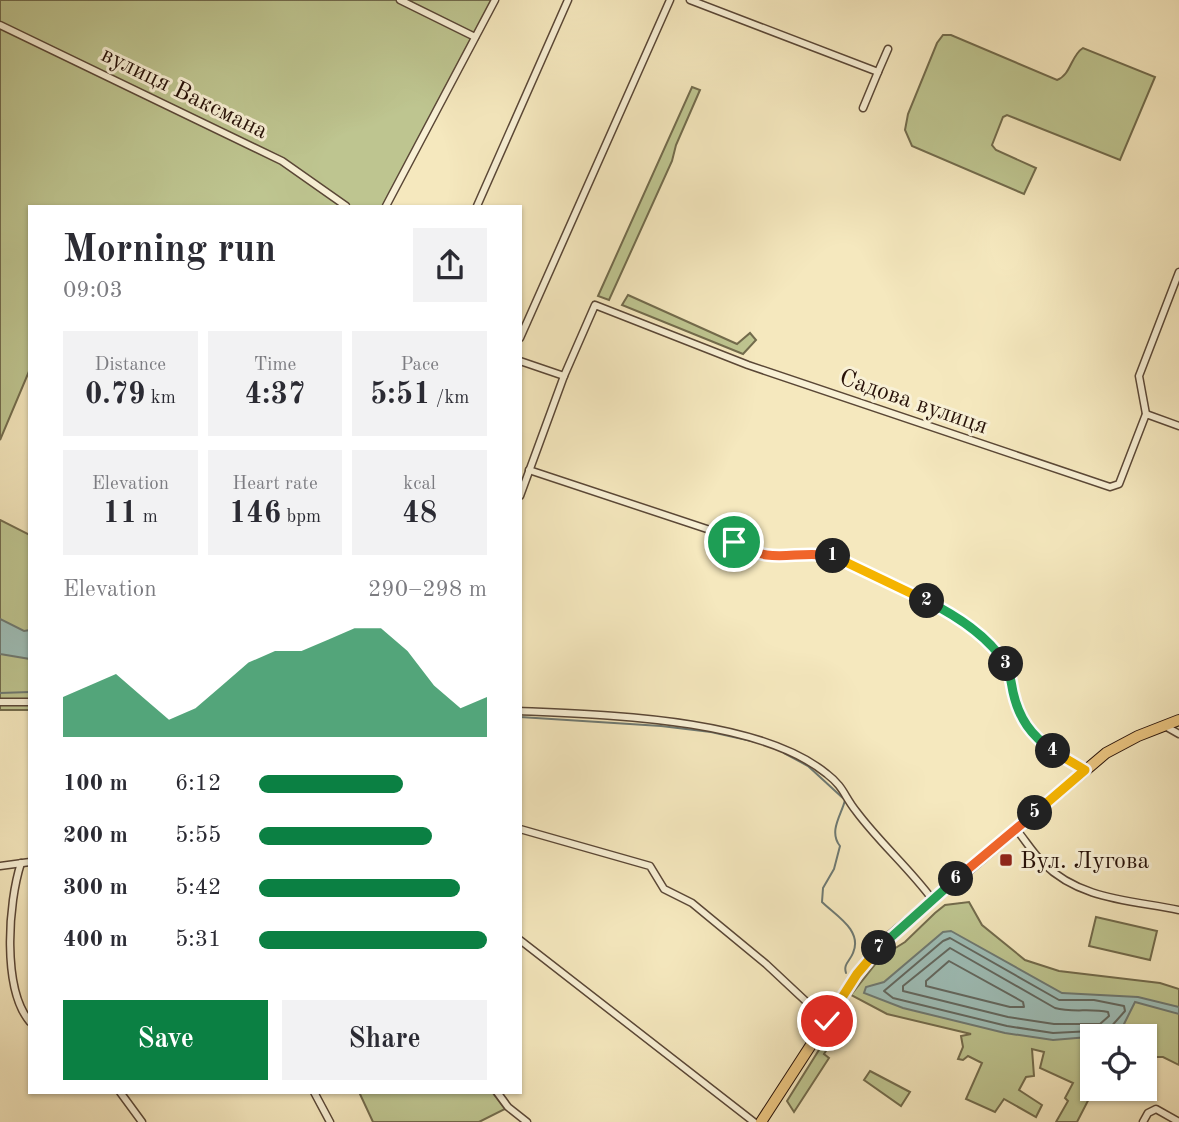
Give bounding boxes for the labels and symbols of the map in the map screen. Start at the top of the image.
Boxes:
street label: вулиця Ваксмана [97,43,271,145]
street label: Садова вулиця [836,366,991,440]
pin [704,512,764,572]
pin: 1 [816,538,850,574]
pin: 2 [909,584,944,618]
pin: 3 [988,646,1024,682]
pin: 4 [1036,734,1070,768]
pin: 5 [1018,796,1052,830]
place label: Вул. Лугова [1020,850,1150,874]
marker: Вул. Лугова [998,852,1014,868]
pin: 6 [939,862,974,896]
pin: 7 [862,930,896,965]
pin [797,991,857,1051]

